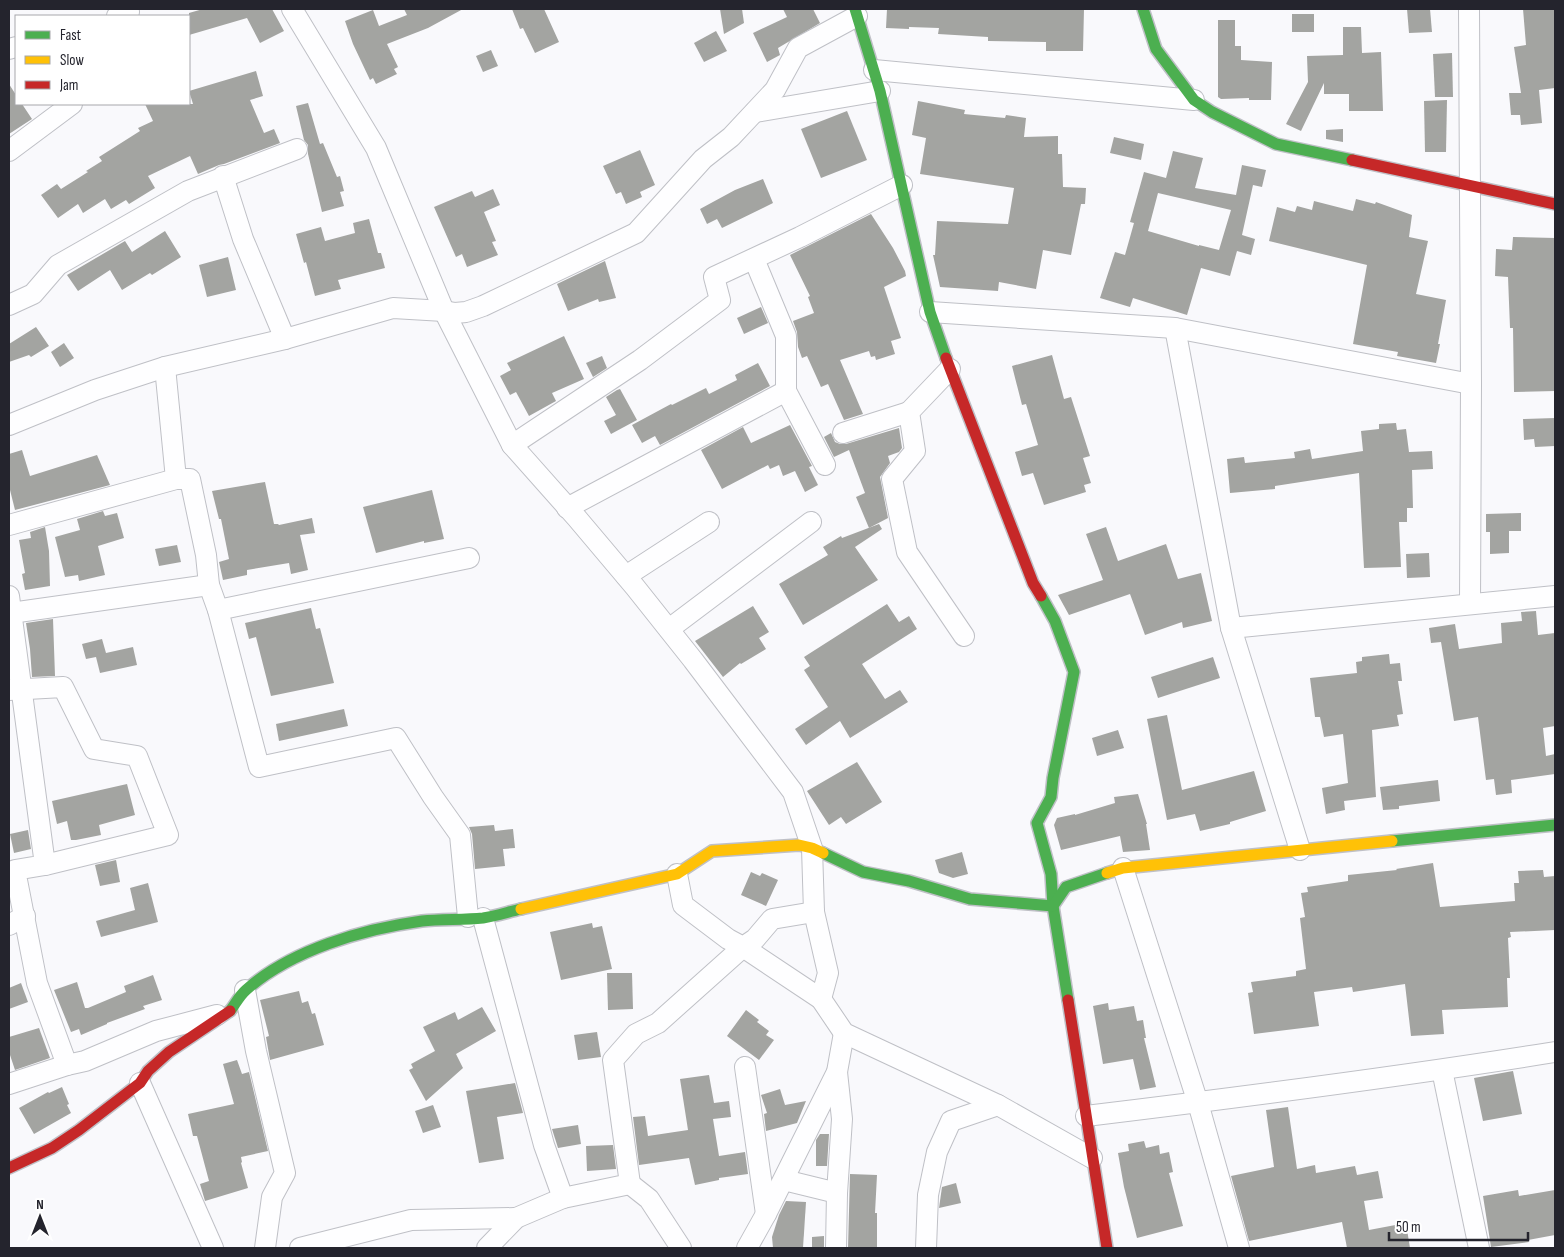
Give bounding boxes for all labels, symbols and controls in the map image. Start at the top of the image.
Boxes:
legend [15,15,190,105]
text: Fast [60,26,82,45]
text: Slow [60,51,84,70]
text: Jam [59,76,78,95]
north arrow [15,1192,65,1242]
text: N [36,1196,44,1213]
scale bar [1389,1210,1528,1242]
text: 50 m [1396,1218,1421,1237]

